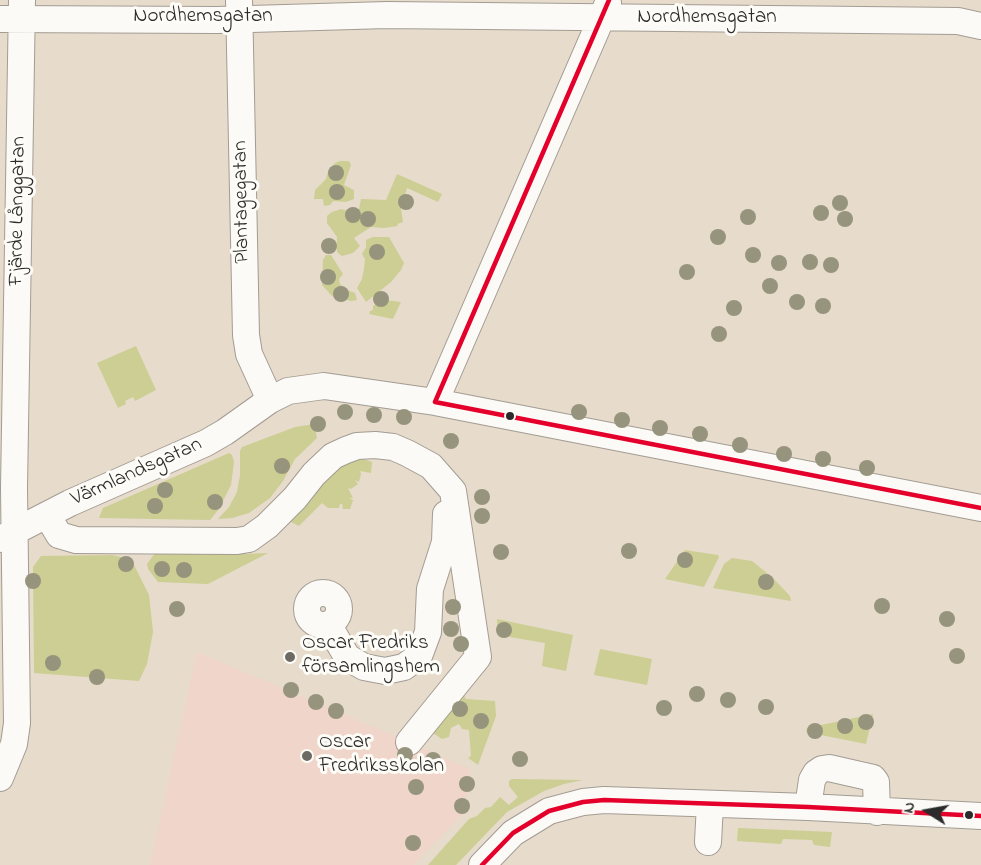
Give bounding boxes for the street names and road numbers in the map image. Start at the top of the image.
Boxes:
street label: Nordhemsgatan [133,5,273,31]
street label: Nordhemsgatan [637,6,777,32]
street label: Fjärde Långgatan [5,136,33,286]
street label: Plantagegatan [229,140,257,264]
street label: Värmlandsgatan [68,433,206,513]

